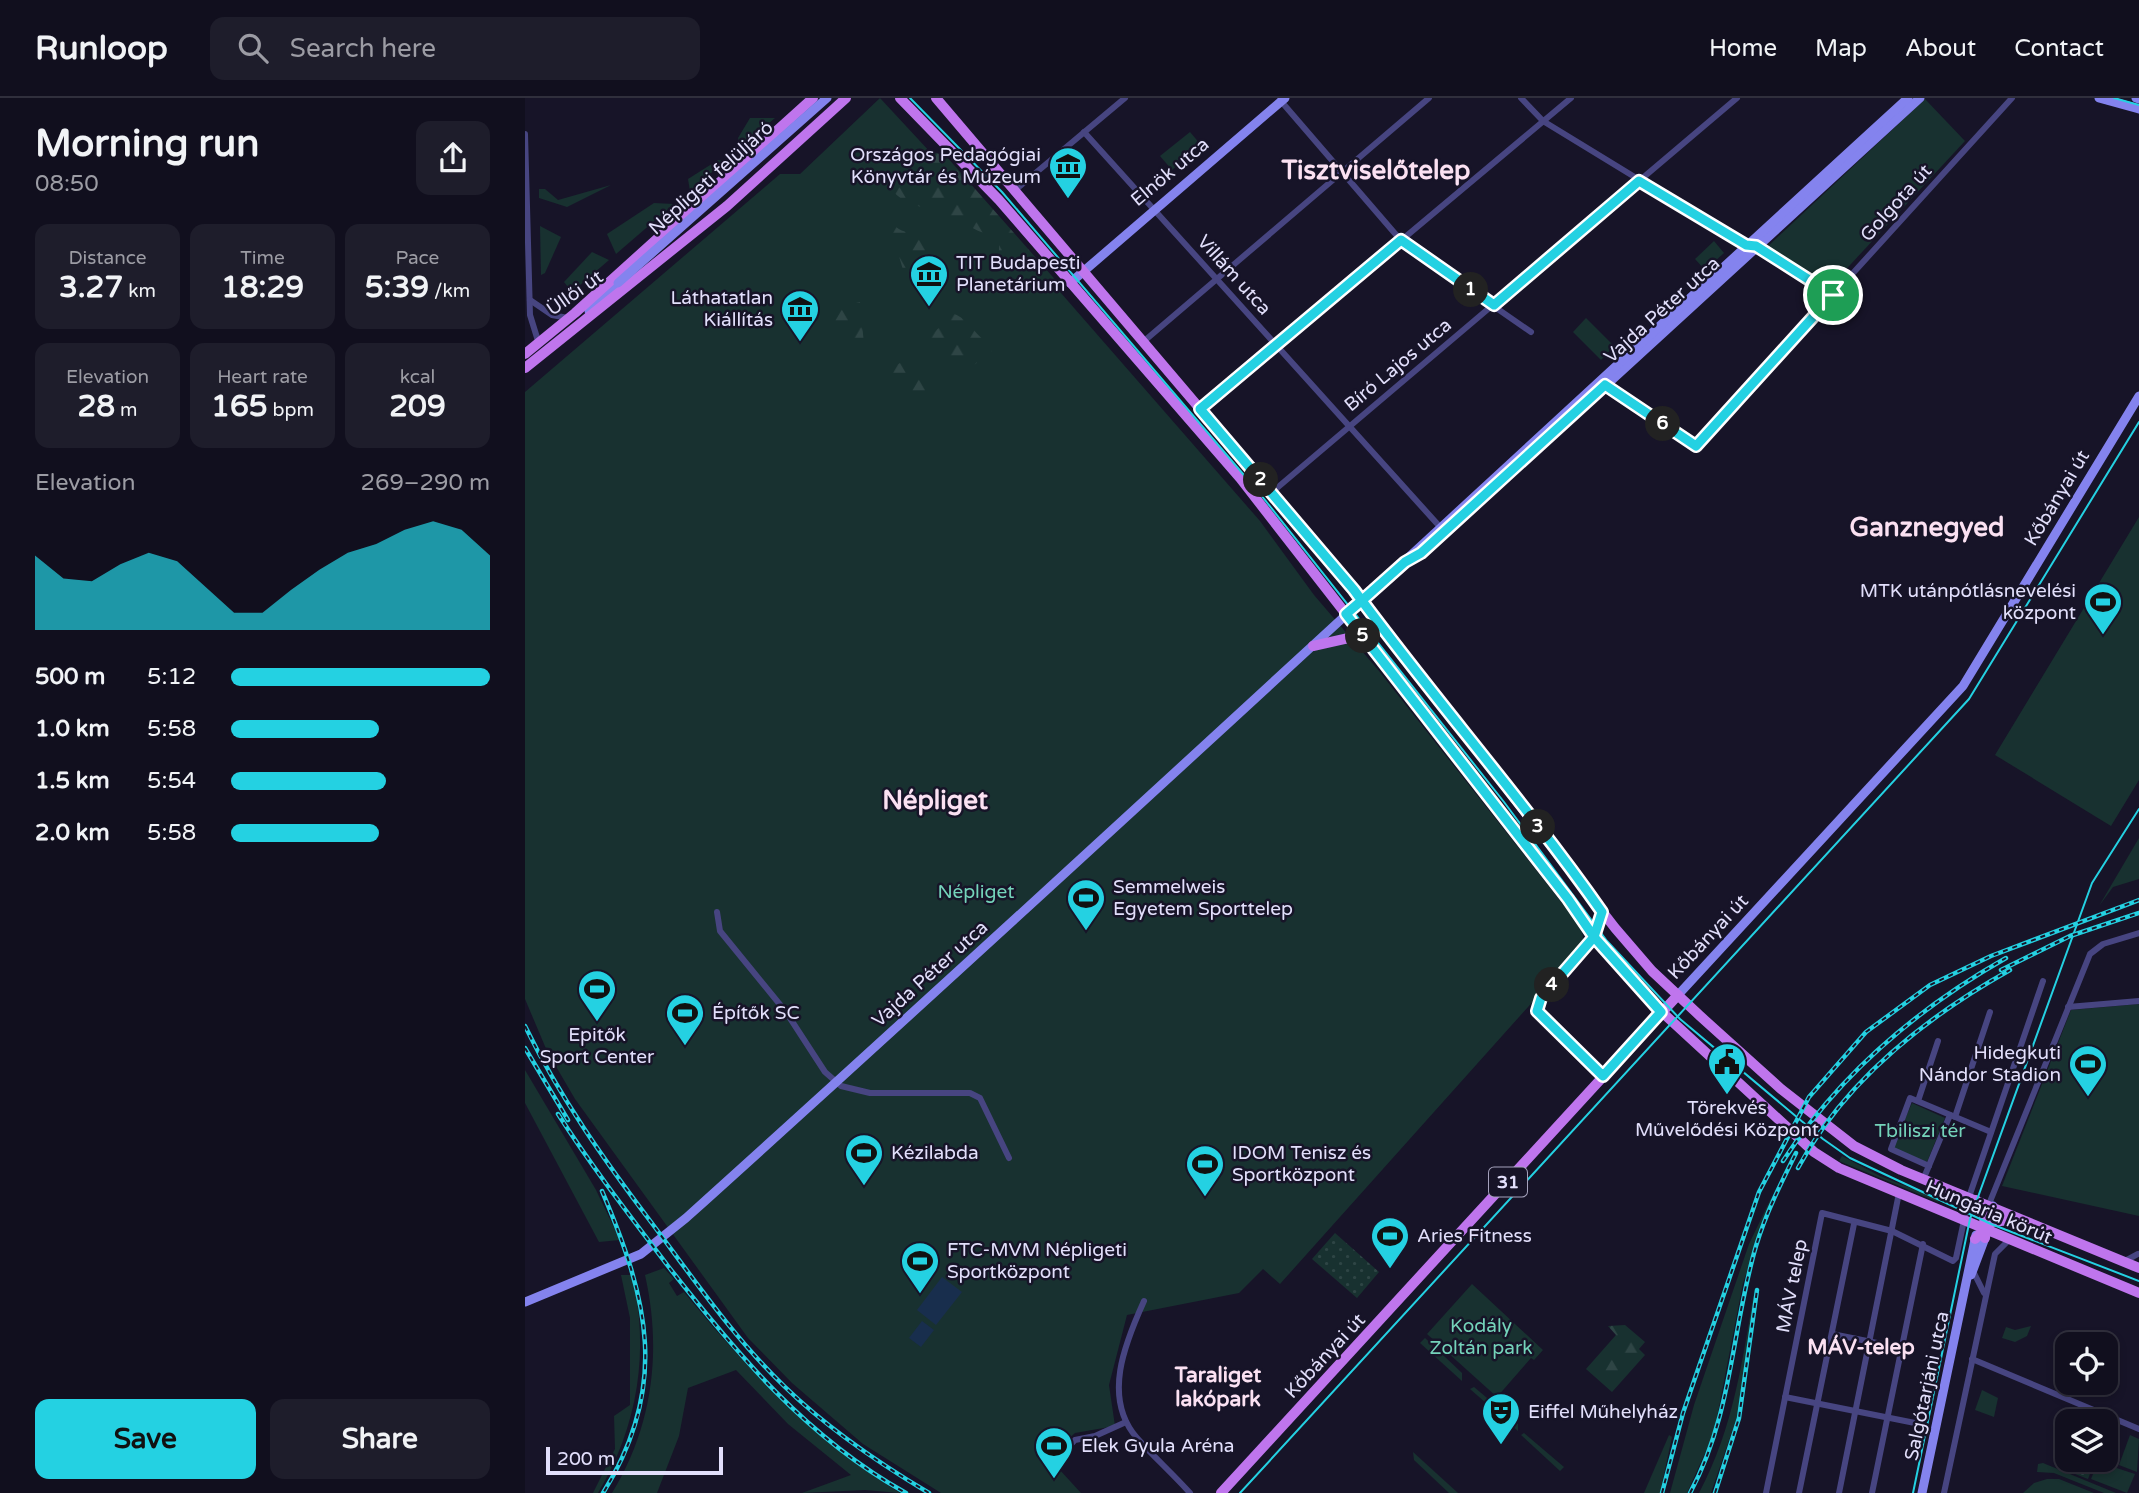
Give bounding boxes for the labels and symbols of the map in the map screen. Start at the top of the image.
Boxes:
street label: Népligeti felüljáró [644,116,778,240]
street label: Elnök utca [1127,133,1213,211]
place label: Országos Pedagógiai Könyvtár és Múzeum [850,144,1041,188]
museum icon: Országos Pedagógiai Könyvtár és Múzeum [1047,145,1089,200]
district label: Tisztviselőtelep [1281,155,1470,186]
street label: Golgota út [1856,160,1936,246]
street label: Villám utca [1192,231,1276,319]
place label: TIT Budapesti Planetárium [956,252,1081,296]
street label: Vajda Péter utca [1600,252,1724,368]
museum icon: TIT Budapesti Planetárium [908,253,950,308]
pin [1803,265,1863,325]
street label: Üllői út [543,266,607,320]
pin: 1 [1453,272,1489,308]
place label: Láthatatlan Kiállítás [670,287,773,331]
museum icon: Láthatatlan Kiállítás [779,288,821,343]
street label: Bíró Lajos utca [1340,314,1456,416]
pin: 6 [1645,406,1681,442]
street label: Kőbányai út [2020,446,2094,550]
pin: 2 [1243,462,1279,498]
district label: Ganznegyed [1850,512,2004,543]
place label: MTK utánpótlásnevelési központ [1860,580,2076,624]
sports icon: MTK utánpótlásnevelési központ [2082,581,2124,636]
pin: 5 [1345,618,1381,654]
district label: Népliget [882,785,988,816]
pin: 3 [1521,810,1555,844]
place label: Semmelweis Egyetem Sporttelep [1113,876,1293,920]
sports icon: Semmelweis Egyetem Sporttelep [1065,877,1107,932]
park label: Népliget [937,881,1015,903]
street label: Kőbányai út [1663,890,1753,984]
street label: Vajda Péter utca [868,916,992,1032]
sports icon: Epitők Sport Center [576,968,618,1023]
pin: 4 [1535,968,1569,1002]
sports icon: Építők SC [664,992,706,1047]
place label: Építők SC [712,1002,800,1024]
place label: Epitők Sport Center [540,1024,655,1068]
public building icon: Törekvés Művelődési Központ [1706,1041,1748,1096]
place label: Hidegkuti Nándor Stadion [1919,1042,2061,1086]
sports icon: Hidegkuti Nándor Stadion [2067,1043,2109,1098]
place label: Törekvés Művelődési Központ [1635,1097,1819,1141]
park label: Tbiliszi tér [1874,1120,1966,1142]
sports icon: Kézilabda [843,1132,885,1187]
place label: Kézilabda [891,1142,979,1164]
place label: IDOM Tenisz és Sportközpont [1232,1142,1371,1186]
sports icon: IDOM Tenisz és Sportközpont [1184,1143,1226,1198]
road number: 31 [1489,1168,1527,1196]
street label: Hungária körút [1922,1175,2056,1249]
sports icon: Aries Fitness [1369,1215,1411,1270]
place label: Aries Fitness [1417,1225,1532,1247]
street label: MÁV telep [1771,1237,1812,1335]
place label: FTC-MVM Népligeti Sportközpont [947,1239,1127,1283]
sports icon: FTC-MVM Népligeti Sportközpont [899,1240,941,1295]
street label: Kőbányai út [1280,1309,1370,1403]
street label: Salgótarjáni utca [1900,1309,1954,1463]
park label: Kodály Zoltán park [1429,1315,1533,1359]
district label: MÁV-telep [1807,1334,1915,1360]
district label: Taraliget lakópark [1174,1363,1261,1412]
theatre icon: Eiffel Műhelyház [1480,1391,1522,1446]
place label: Eiffel Műhelyház [1528,1401,1678,1423]
sports icon: Elek Gyula Aréna [1033,1425,1075,1480]
place label: Elek Gyula Aréna [1081,1435,1234,1457]
scale bar [546,1444,723,1476]

